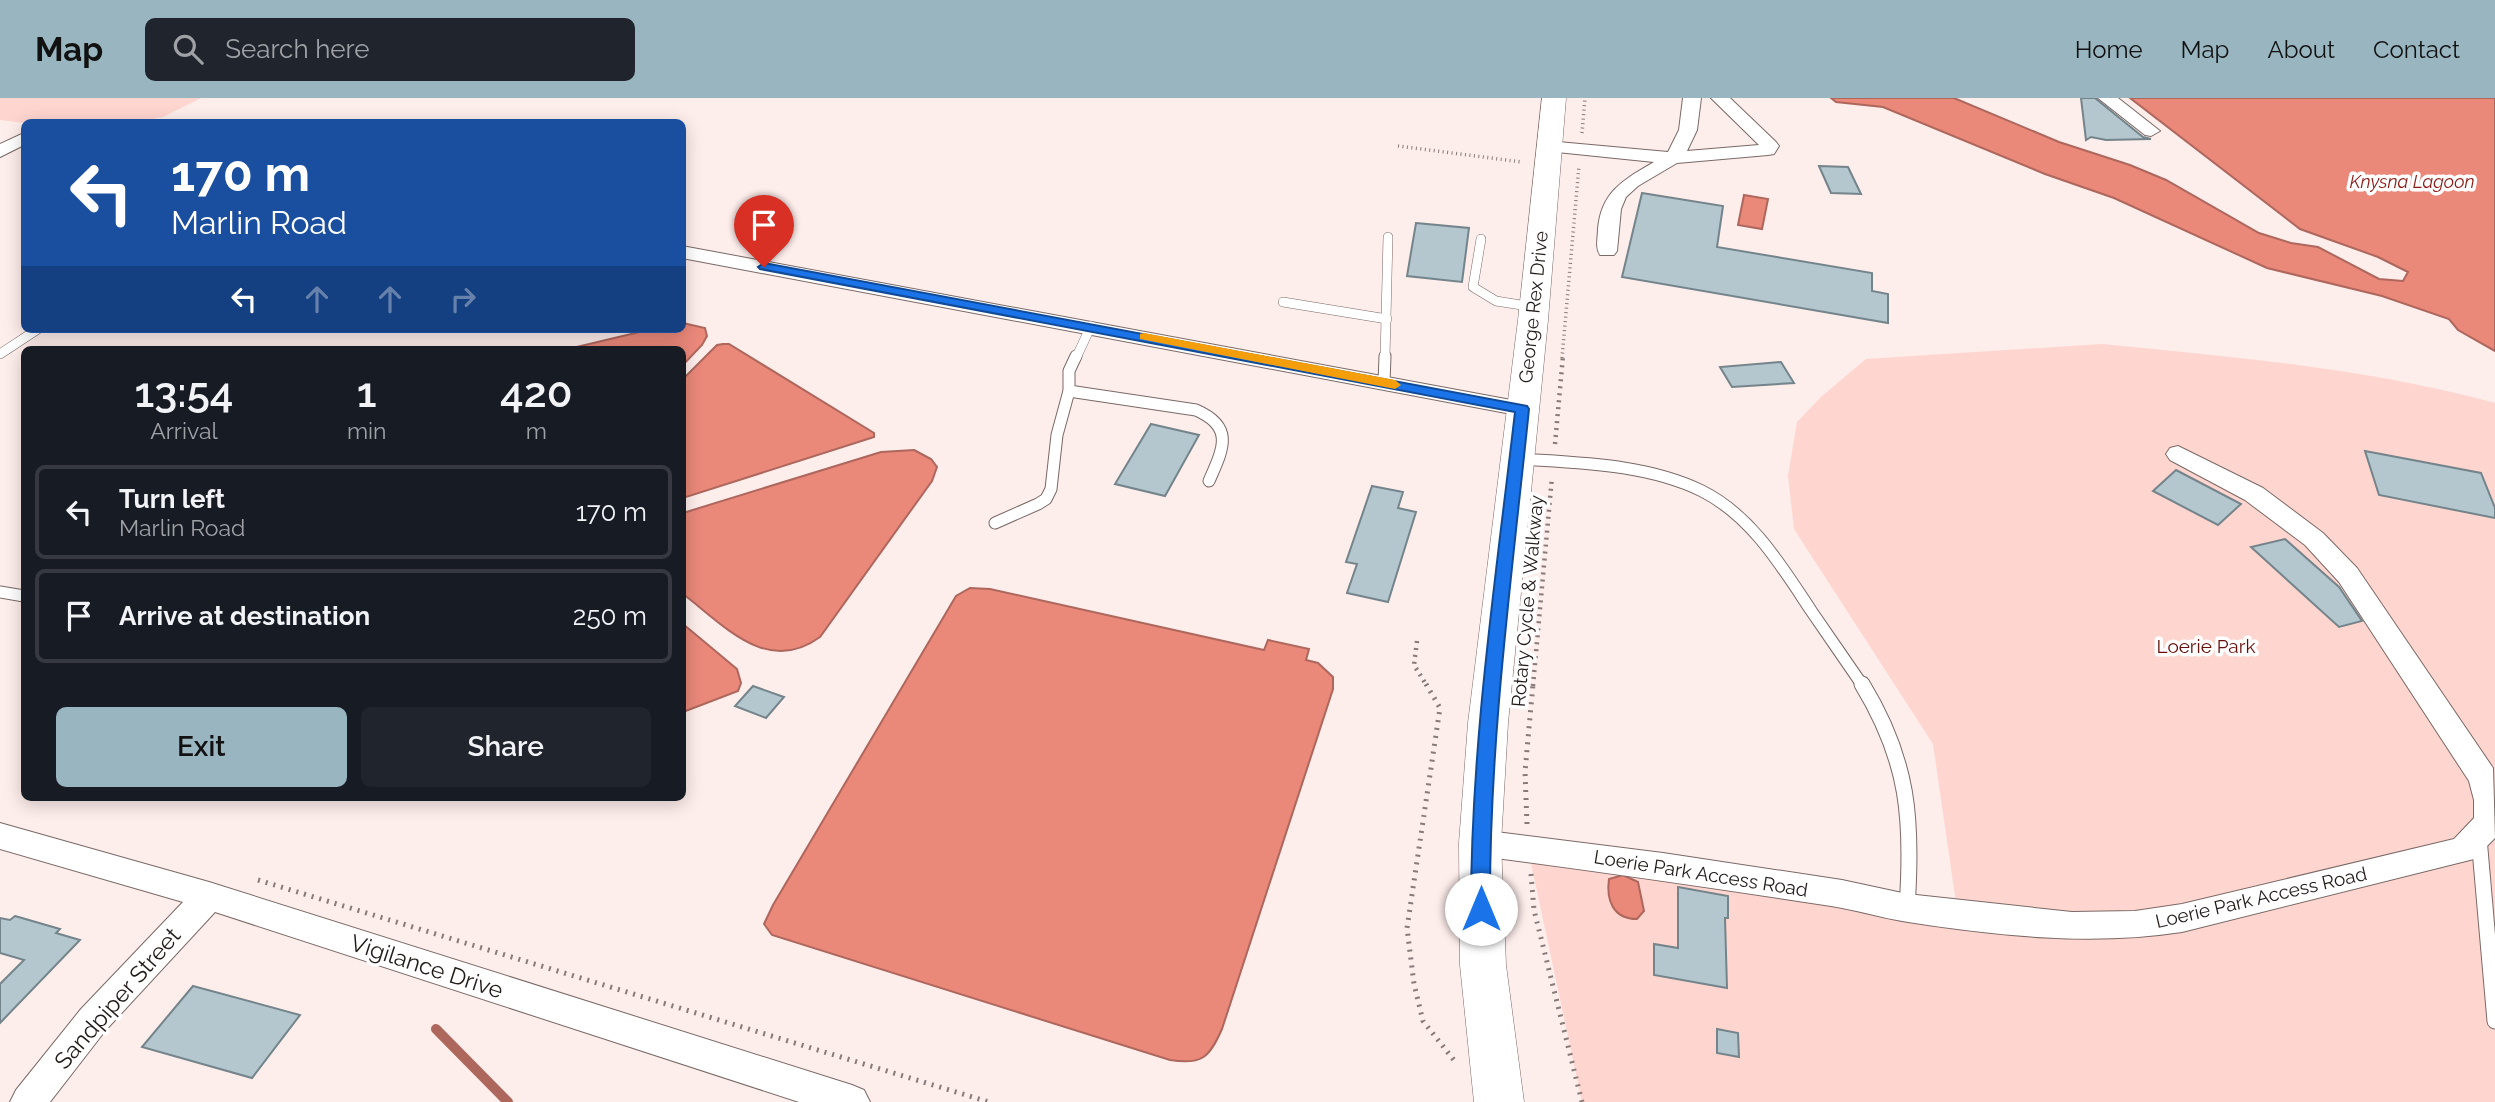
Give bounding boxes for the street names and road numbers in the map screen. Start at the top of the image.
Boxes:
street label: George Rex Drive [1514,230,1552,384]
street label: Rotary Cycle & Walkway [1507,494,1547,708]
street label: Loerie Park Access Road [1592,845,1810,901]
street label: Loerie Park Access Road [2153,862,2369,932]
street label: Sandpiper Street [48,922,186,1074]
street label: Vigilance Drive [347,929,507,1003]

